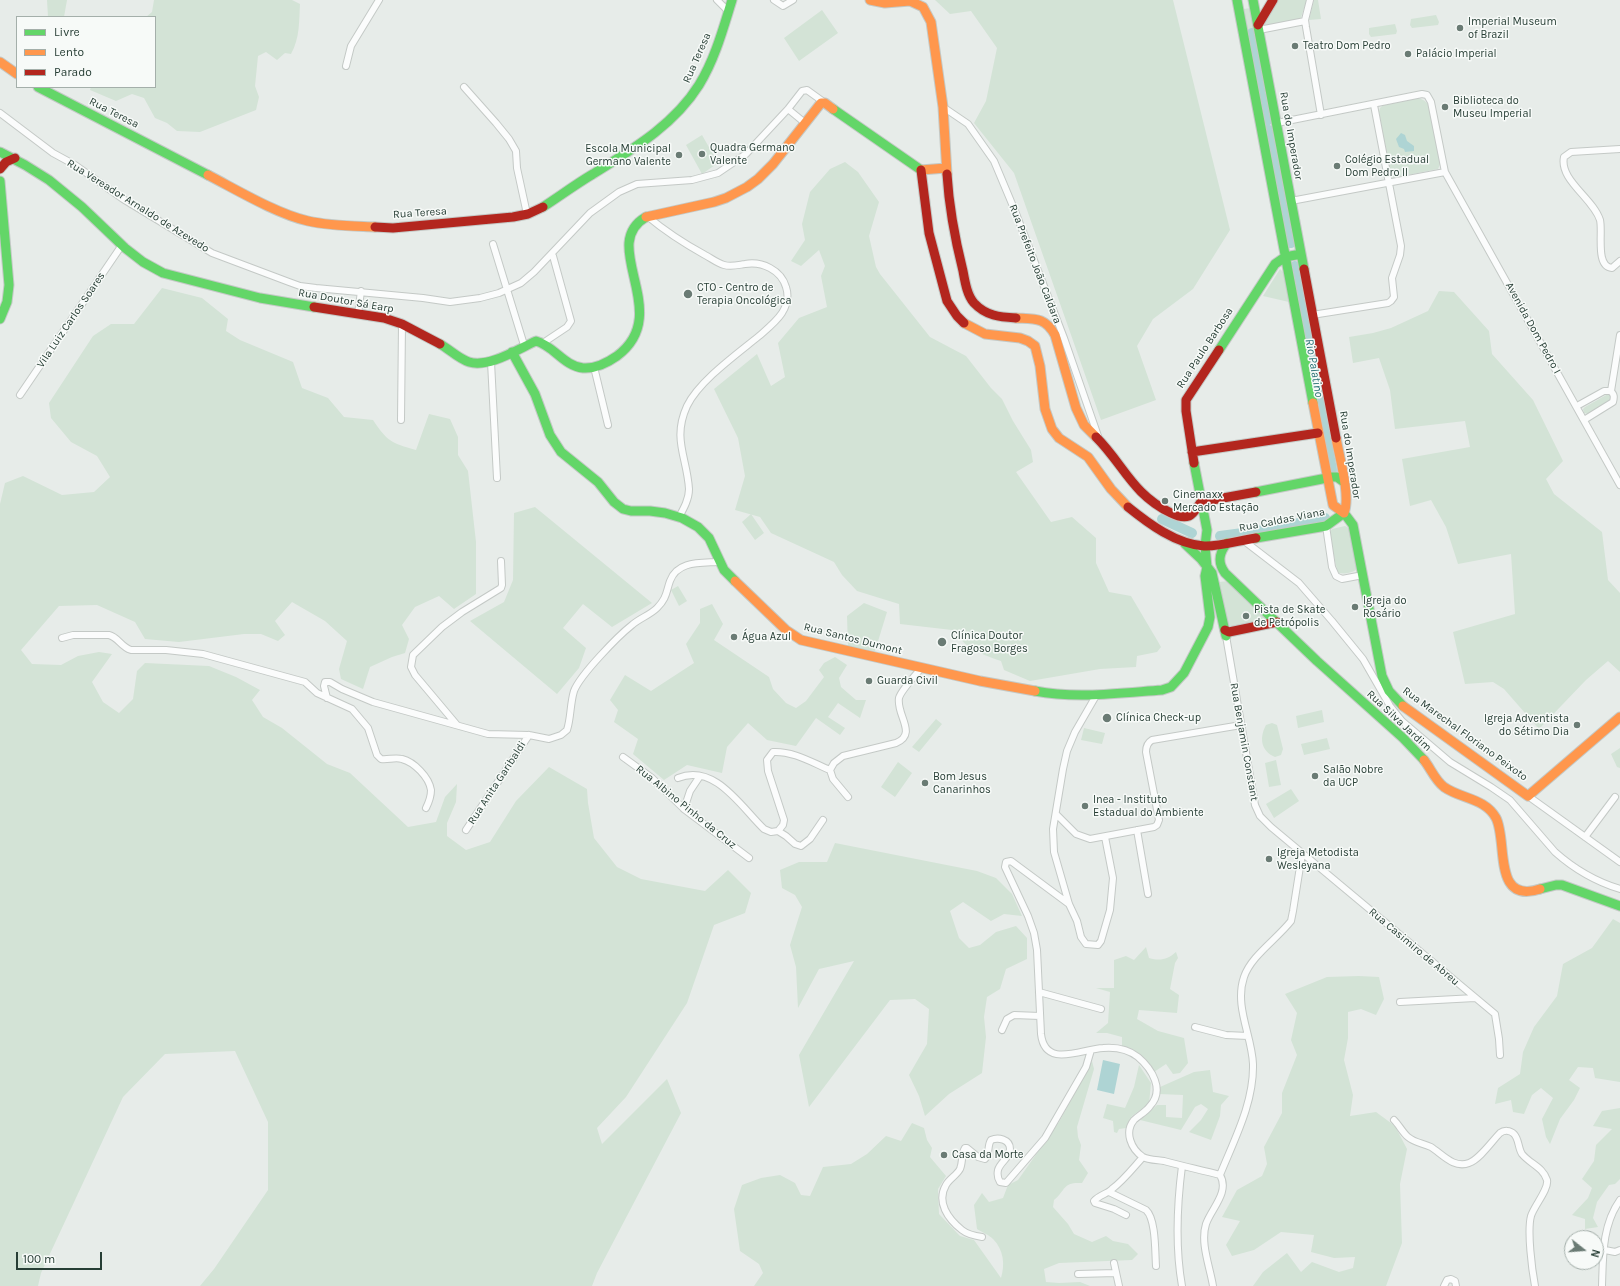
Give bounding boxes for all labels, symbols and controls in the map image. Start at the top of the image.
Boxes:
place label: Imperial Museum of Brazil [1468,15,1557,41]
legend [16,16,156,88]
marker: Imperial Museum of Brazil [1455,23,1465,33]
text: Livre [54,25,80,39]
street label: Rua Teresa [680,31,714,85]
place label: Teatro Dom Pedro [1303,39,1391,53]
marker: Teatro Dom Pedro [1290,41,1300,51]
text: Lento [54,45,84,59]
place label: Palácio Imperial [1416,47,1497,61]
marker: Palácio Imperial [1403,49,1413,59]
text: Parado [54,65,92,79]
street label: Rua do Imperador [1277,91,1305,181]
place label: Biblioteca do Museu Imperial [1453,94,1532,120]
street label: Rua Teresa [87,95,141,131]
marker: Biblioteca do Museu Imperial [1440,102,1450,112]
place label: Quadra Germano Valente [710,141,795,167]
place label: Escola Municipal Germano Valente [585,142,671,168]
marker: Quadra Germano Valente [697,149,707,159]
marker: Escola Municipal Germano Valente [674,150,684,160]
place label: Colégio Estadual Dom Pedro II [1345,153,1429,179]
street label: Rua Vereador Arnaldo de Azevedo [64,157,212,255]
marker: Colégio Estadual Dom Pedro II [1332,161,1342,171]
street label: Rua Prefeito João Caldara [1006,202,1064,326]
street label: Rua Teresa [393,205,447,221]
street label: Vila Luiz Carlos Soares [34,270,108,370]
street label: Avenida Dom Pedro I [1502,280,1564,376]
place label: CTO - Centro de Terapia Oncológica [697,281,791,307]
street label: Rua Doutor Sá Earp [297,286,395,316]
marker: CTO - Centro de Terapia Oncológica [682,288,694,300]
street label: Rua Paulo Barbosa [1174,305,1236,391]
water label: Rio Palatino [1302,338,1326,398]
street label: Rua do Imperador [1337,410,1363,500]
place label: Cinemaxx Mercado Estação [1173,488,1259,514]
marker: Cinemaxx Mercado Estação [1160,496,1170,506]
street label: Rua Caldas Viana [1238,505,1326,535]
place label: Igreja do Rosário [1363,594,1407,620]
marker: Igreja do Rosário [1350,602,1360,612]
place label: Pista de Skate de Petrópolis [1254,603,1325,629]
marker: Pista de Skate de Petrópolis [1241,611,1251,621]
street label: Rua Santos Dumont [802,620,904,658]
place label: Clínica Doutor Fragoso Borges [951,629,1028,655]
place label: Água Azul [742,630,791,644]
marker: Água Azul [729,632,739,642]
marker: Clínica Doutor Fragoso Borges [936,636,948,648]
place label: Guarda Civil [877,674,938,688]
marker: Guarda Civil [864,676,874,686]
street label: Rua Benjamin Constant [1227,682,1261,802]
street label: Rua Marechal Floriano Peixoto [1400,684,1530,784]
street label: Rua Silva Jardim [1364,688,1434,754]
place label: Clínica Check-up [1116,711,1201,725]
marker: Clínica Check-up [1101,712,1113,724]
place label: Igreja Adventista do Sétimo Dia [1484,712,1569,738]
marker: Igreja Adventista do Sétimo Dia [1572,720,1582,730]
street label: Rua Anita Garibaldi [465,739,529,827]
street label: Rua Albino Pinho da Cruz [633,762,739,852]
place label: Salão Nobre da UCP [1323,763,1383,789]
place label: Bom Jesus Canarinhos [933,770,991,796]
marker: Salão Nobre da UCP [1310,771,1320,781]
marker: Bom Jesus Canarinhos [920,778,930,788]
place label: Inea - Instituto Estadual do Ambiente [1093,793,1204,819]
marker: Inea - Instituto Estadual do Ambiente [1080,801,1090,811]
place label: Igreja Metodista Wesleyana [1277,846,1359,872]
marker: Igreja Metodista Wesleyana [1264,854,1274,864]
street label: Rua Casimiro de Abreu [1366,905,1462,989]
place label: Casa da Morte [952,1148,1024,1162]
marker: Casa da Morte [939,1150,949,1160]
north arrow [1564,1230,1604,1270]
scale bar [18,1244,104,1270]
text: N [1588,1248,1602,1259]
text: 100 m [23,1252,55,1266]

